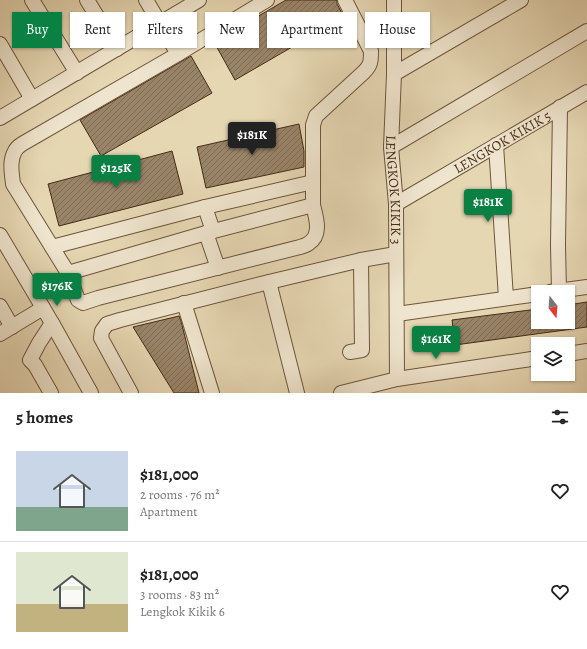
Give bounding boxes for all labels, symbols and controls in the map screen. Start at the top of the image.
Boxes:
chip: Buy [12,12,62,48]
chip: Rent [70,12,125,48]
chip: Filters [133,12,197,48]
chip: New [205,12,259,48]
chip: Apartment [267,12,357,48]
chip: House [365,12,430,48]
street label: LENGKOK KIKIK 5 [450,106,554,178]
pin: $181K [224,122,280,156]
text: $181K [237,126,267,143]
street label: LENGKOK KIKIK 3 [381,135,406,245]
pin: $125K [88,155,144,189]
text: $125K [100,159,132,176]
pin: $181K [460,189,516,223]
text: $181K [473,193,503,210]
pin: $176K [29,273,85,307]
text: $176K [42,277,72,294]
north arrow [531,285,575,329]
map controls [531,285,575,381]
pin: $161K [408,326,464,360]
text: $161K [421,330,451,347]
button: layers [531,337,575,381]
text: 5 homes [16,406,73,429]
icon: filters [549,406,571,428]
text: $181,000 [140,463,198,486]
icon: home [48,467,96,515]
icon: heart [549,480,571,502]
text: 2 rooms · 76 m² [140,486,219,503]
text: Apartment [140,503,198,520]
text: $181,000 [140,563,198,586]
icon: home [48,568,96,616]
icon: heart [549,581,571,603]
text: 3 rooms · 83 m² [140,586,219,603]
text: Lengkok Kikik 6 [140,603,225,620]

